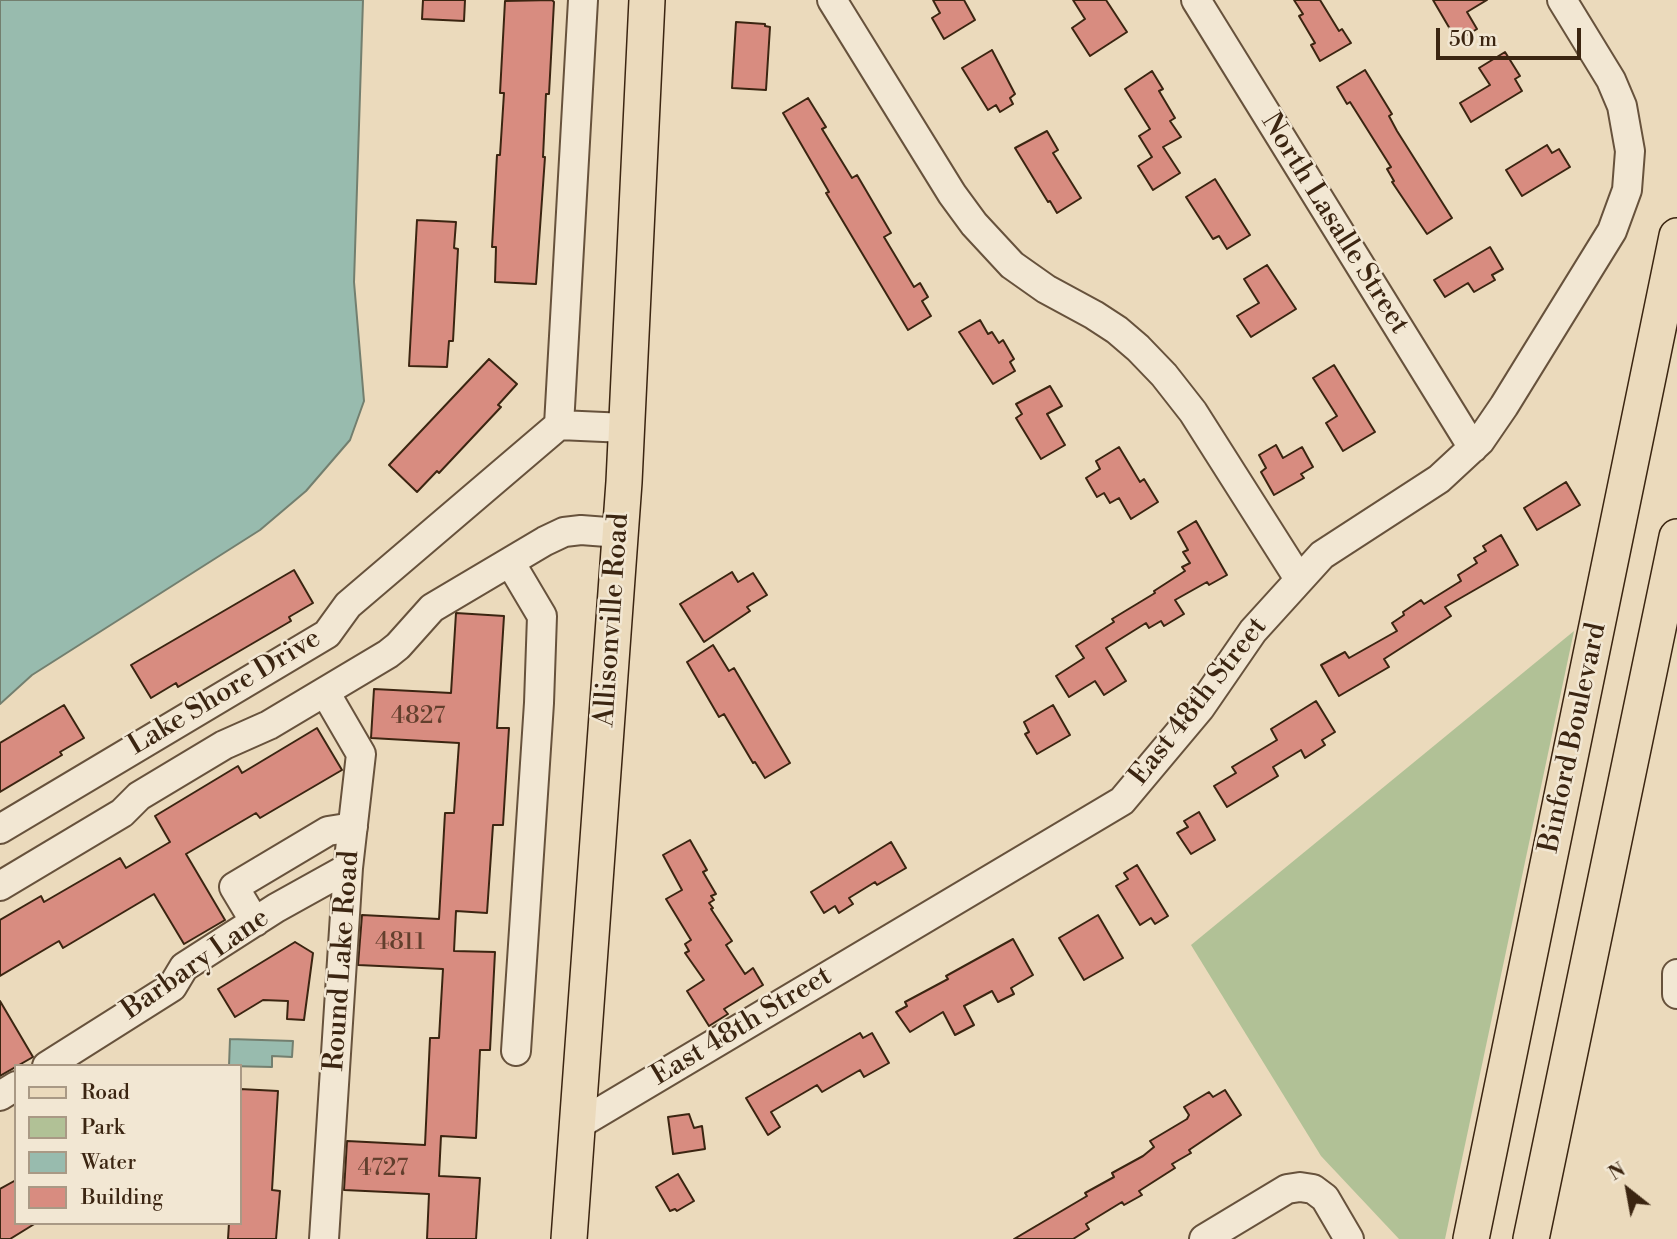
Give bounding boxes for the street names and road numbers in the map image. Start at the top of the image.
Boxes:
street label: North Lasalle Street [1253,108,1415,340]
street label: Allisonville Road [589,512,637,728]
street label: East 48th Street [1123,611,1275,793]
street label: Binford Boulevard [1533,620,1615,856]
street label: Lake Shore Drive [123,622,327,764]
street label: Round Lake Road [319,850,367,1072]
street label: Barbary Lane [116,902,276,1028]
street label: East 48th Street [646,960,838,1094]

